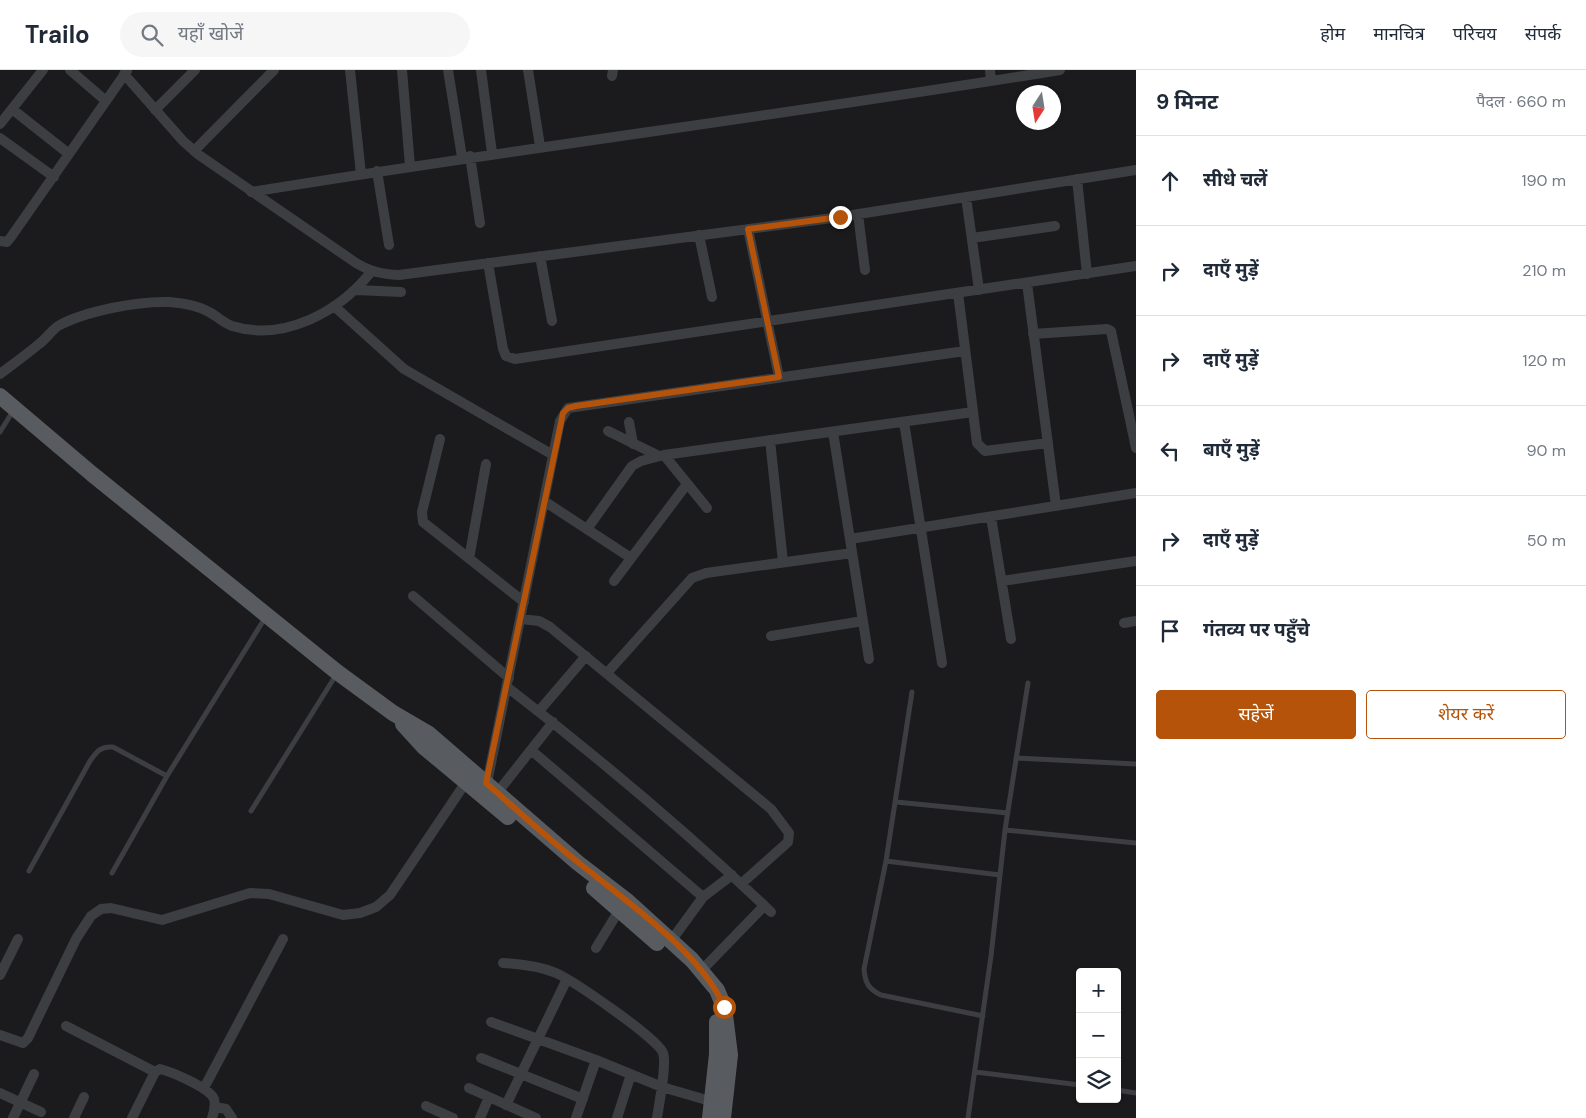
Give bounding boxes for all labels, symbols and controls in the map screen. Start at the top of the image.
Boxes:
search box [120,12,470,57]
text: Trailo [25,19,90,50]
icon: search [138,21,166,49]
text: यहाँ खोजें [178,21,243,46]
text: होम [1320,22,1345,46]
text: मानचित्र [1373,22,1425,46]
text: परिचय [1453,22,1497,46]
text: संपर्क [1525,22,1561,46]
north arrow [1016,85,1061,130]
text: 9 मिनट [1156,88,1218,116]
text: पैदल · 660 m [1476,91,1566,112]
icon: ahead [1156,167,1184,195]
text: सीधे चलें [1203,167,1267,192]
text: 190 m [1522,170,1566,191]
route end [829,206,852,229]
icon: right [1156,257,1184,285]
text: दाएँ मुड़ें [1203,257,1258,282]
text: 210 m [1522,260,1566,281]
icon: right [1156,347,1184,375]
text: दाएँ मुड़ें [1203,347,1258,372]
text: 120 m [1522,350,1566,371]
icon: left [1156,437,1184,465]
text: बाएँ मुड़ें [1203,437,1260,462]
text: 90 m [1526,440,1566,461]
icon: right [1156,527,1184,555]
text: दाएँ मुड़ें [1203,527,1258,552]
text: 50 m [1527,530,1566,551]
icon: arrive [1156,617,1184,645]
text: गंतव्य पर पहुँचे [1203,617,1310,642]
button: सहेजें [1156,690,1356,739]
button: शेयर करें [1366,690,1566,739]
map controls [1076,968,1121,1103]
button: + [1076,968,1121,1013]
route start [713,996,736,1019]
button: − [1076,1013,1121,1058]
button: layers [1076,1058,1121,1103]

